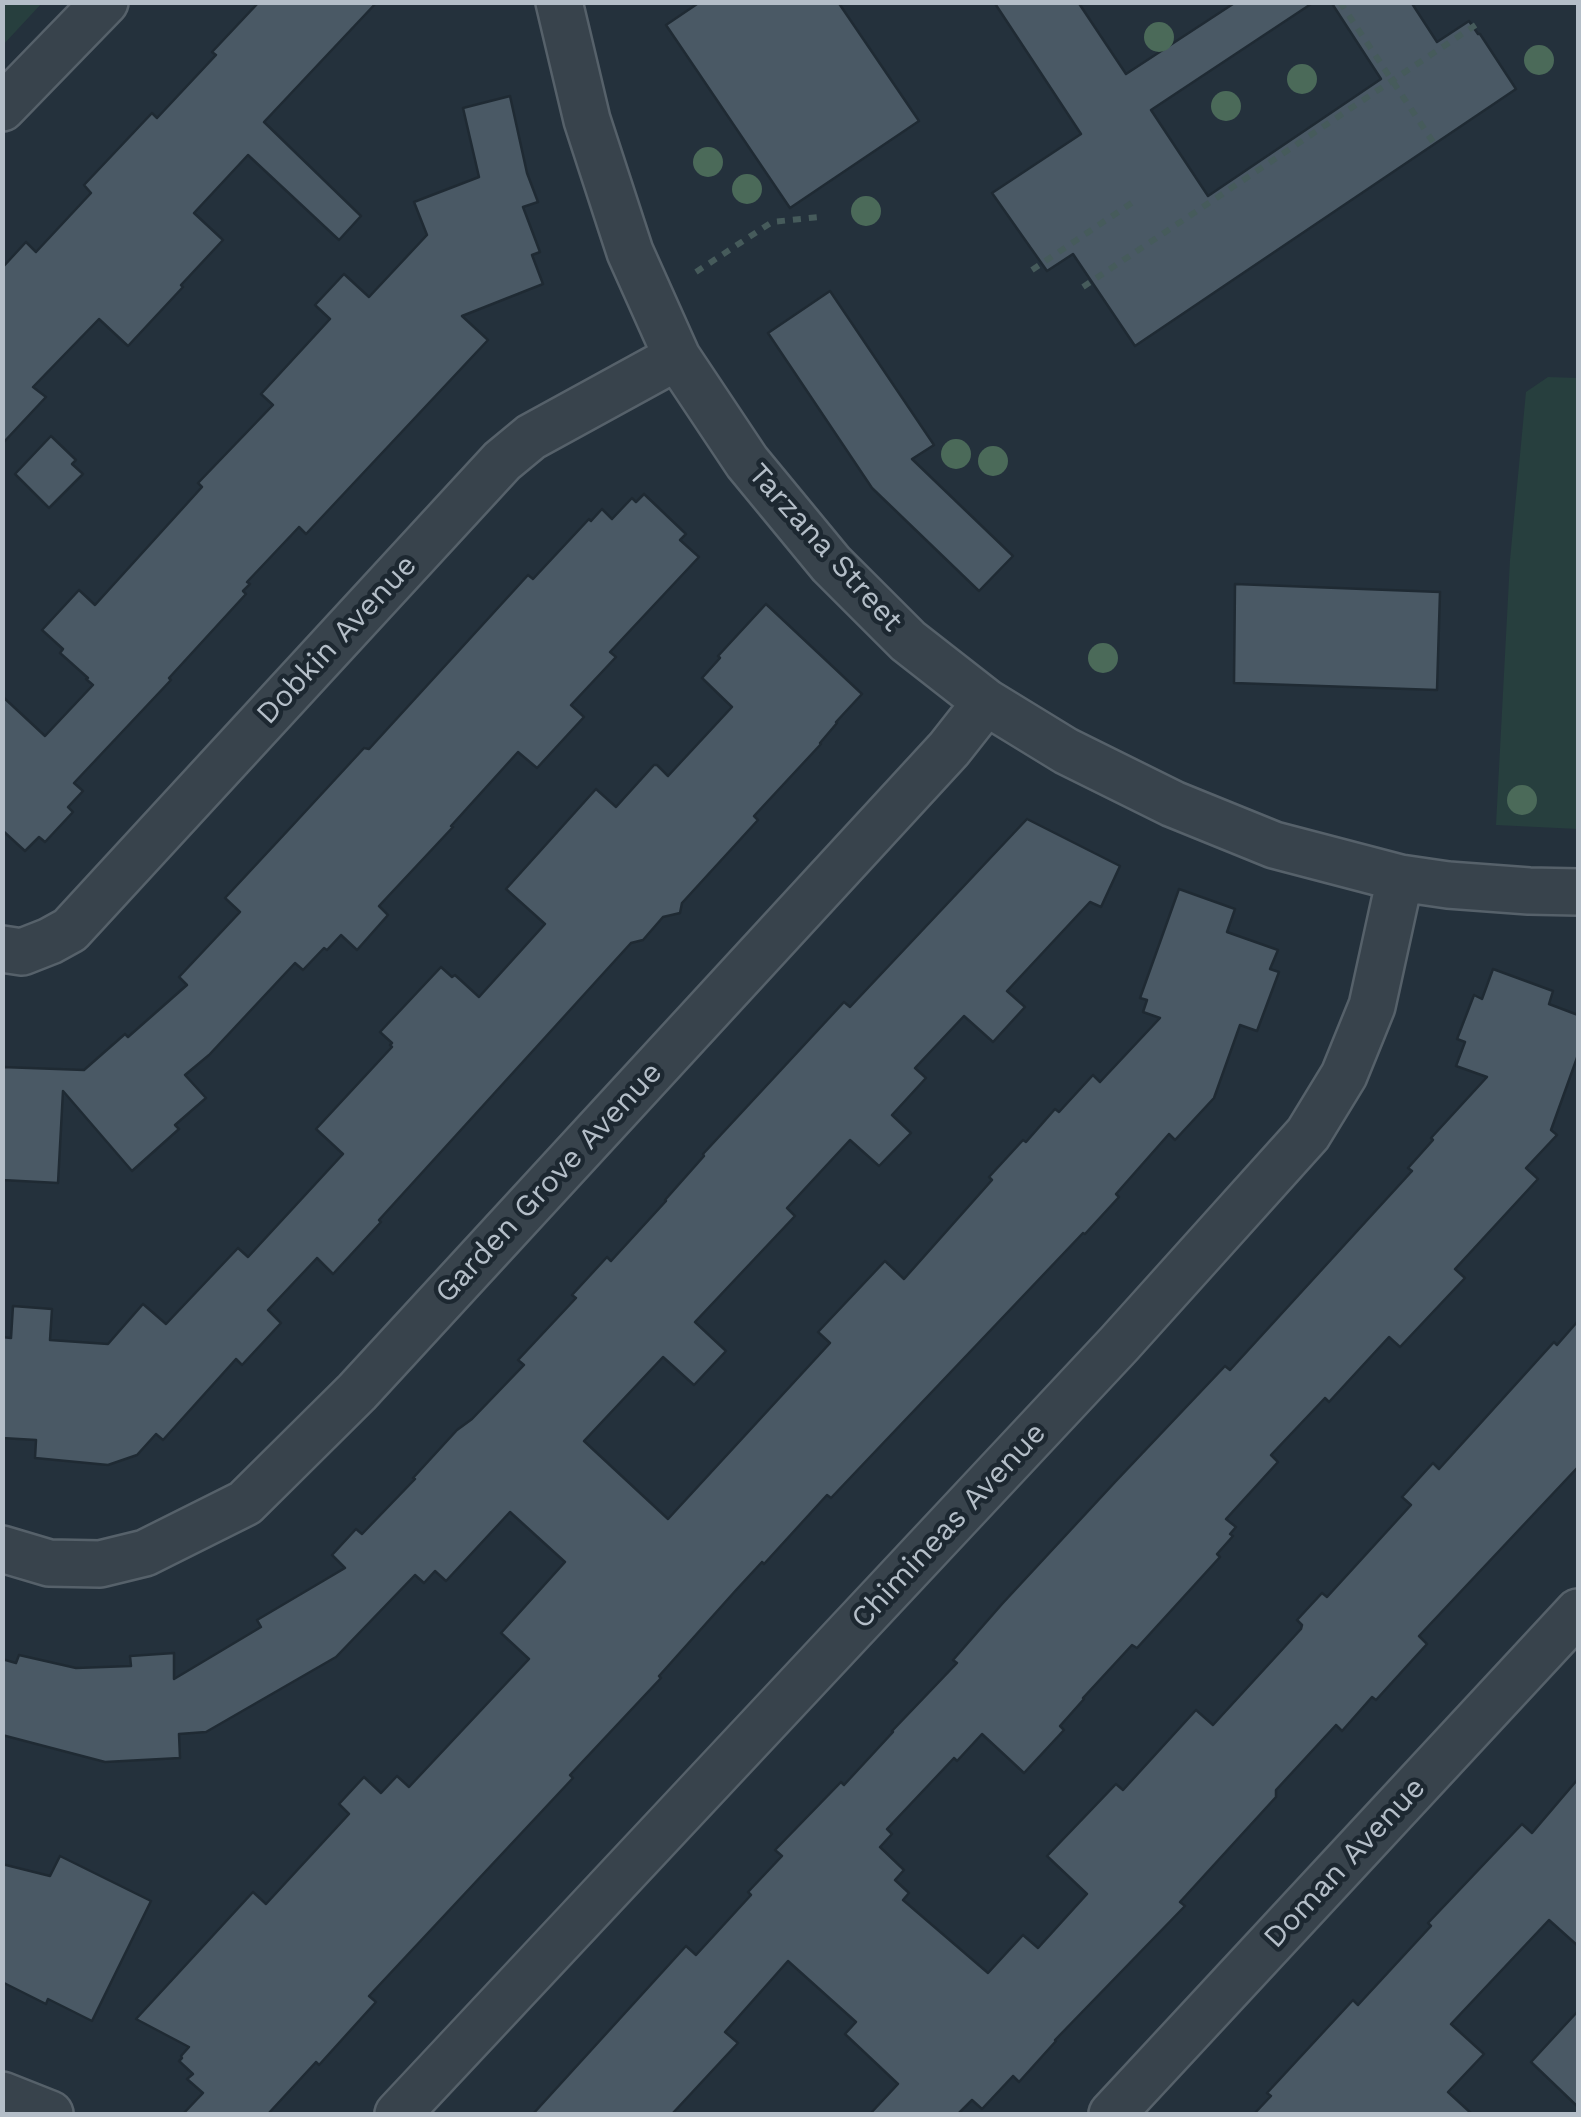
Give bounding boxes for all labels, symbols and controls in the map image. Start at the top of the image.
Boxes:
street label: Tarzana Street [740,457,910,639]
street label: Dobkin Avenue [249,548,425,732]
street label: Garden Grove Avenue [428,1055,670,1311]
street label: Chimineas Avenue [844,1415,1054,1637]
street label: Doman Avenue [1257,1770,1433,1956]

